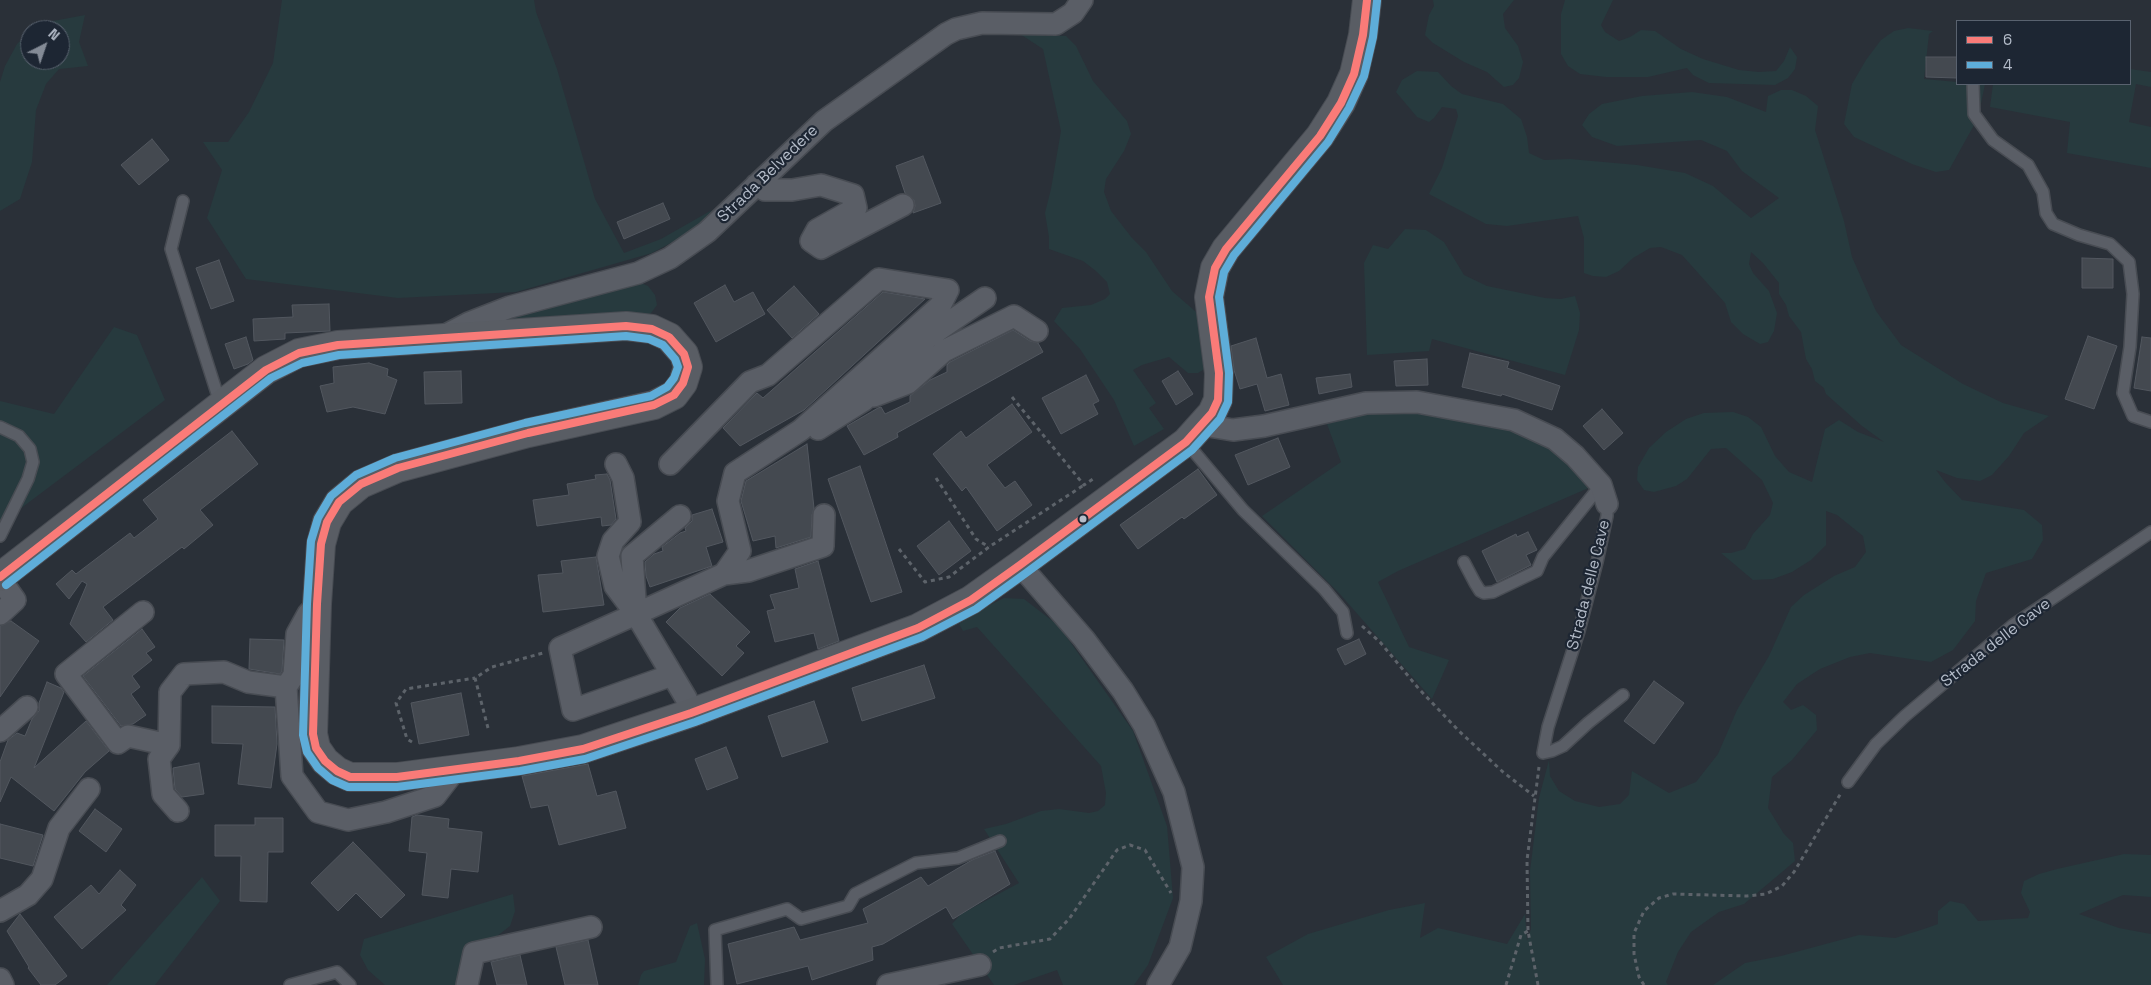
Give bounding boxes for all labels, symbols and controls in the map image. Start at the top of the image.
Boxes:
north arrow [20,20,70,70]
legend [1956,20,2131,85]
text: N [45,25,64,44]
text: 6 [2003,30,2012,49]
text: 4 [2003,55,2012,74]
street label: Strada Belvedere [714,121,822,227]
unlabelled marker [1078,514,1088,524]
street label: Strada delle Cave [1564,518,1614,652]
street label: Strada delle Cave [1937,594,2055,692]

